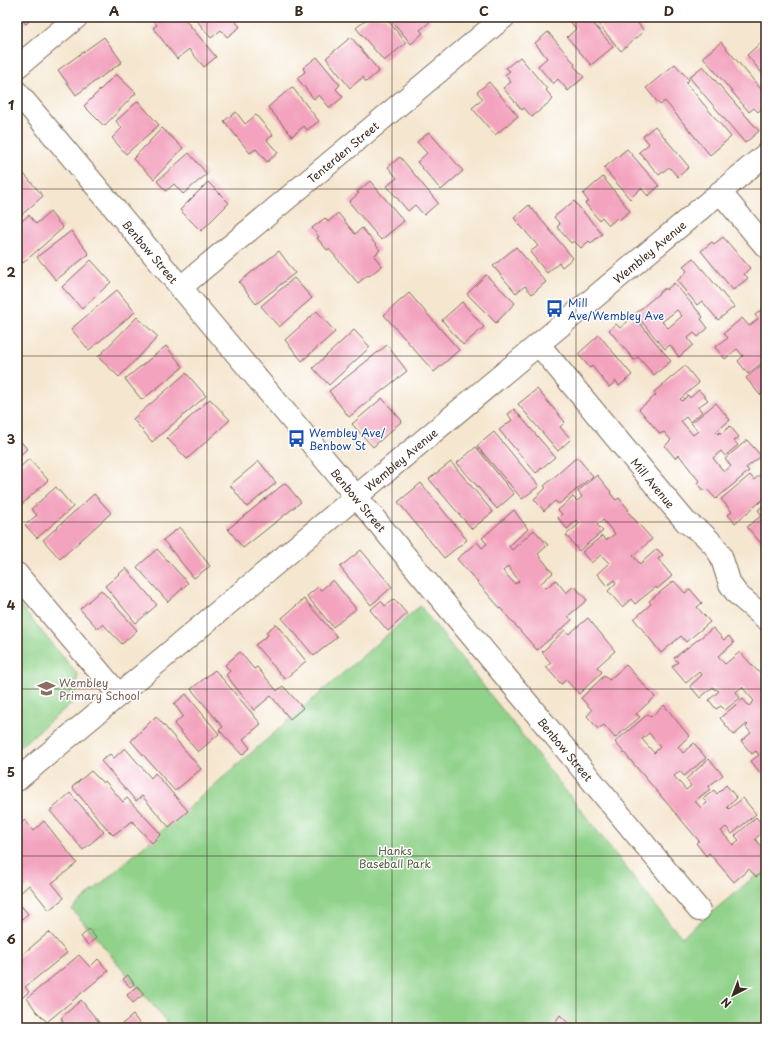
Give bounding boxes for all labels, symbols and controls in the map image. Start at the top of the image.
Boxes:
text: A [109,1,119,20]
text: B [295,1,304,20]
text: C [479,1,489,20]
text: D [664,1,674,20]
text: 1 [8,95,14,114]
street label: Tenterden Street [303,117,383,187]
street label: Benbow Street [119,216,183,287]
street label: Wembley Avenue [609,216,689,287]
text: 2 [6,262,16,281]
place label: Mill Ave/Wembley Ave [568,294,664,324]
bus stop icon: Mill Ave/Wembley Ave [545,298,565,318]
place label: Wembley Ave/ Benbow St [309,424,386,454]
street label: Wembley Avenue [361,424,441,495]
bus stop icon: Wembley Ave/ Benbow St [286,428,306,448]
text: 3 [7,429,16,448]
street label: Mill Avenue [627,454,679,512]
street label: Benbow Street [327,464,391,536]
text: 4 [7,595,16,614]
place label: Wembley Primary School [59,674,140,704]
school or university icon: Wembley Primary School [36,678,56,698]
street label: Benbow Street [534,713,598,785]
text: 5 [7,762,15,781]
park label: Hanks Baseball Park [359,842,432,872]
text: 6 [6,929,16,948]
north arrow [713,975,753,1015]
text: N [717,993,735,1012]

